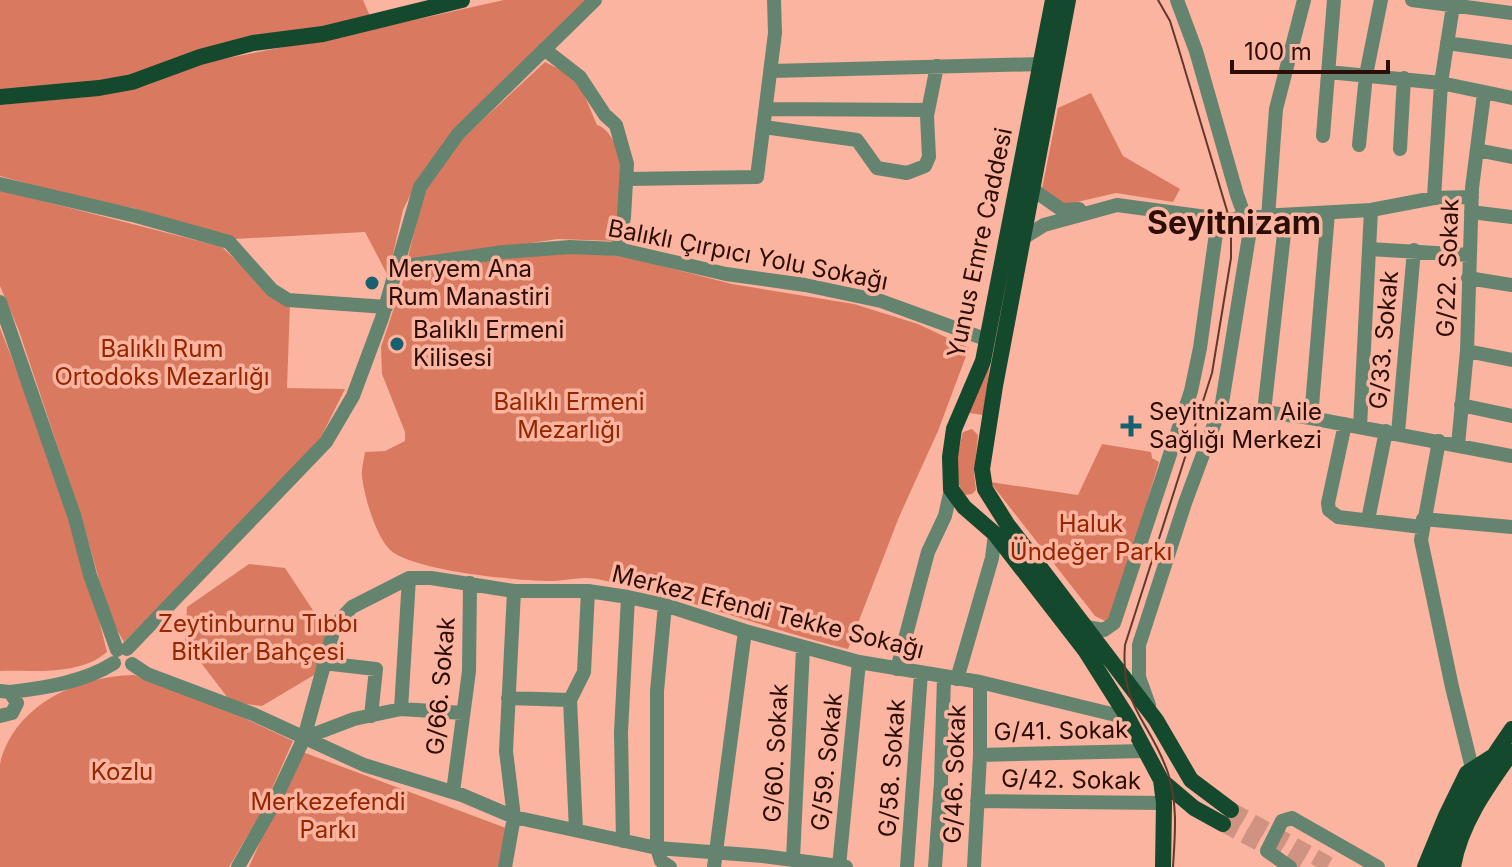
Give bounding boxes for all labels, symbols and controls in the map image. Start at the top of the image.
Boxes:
scale bar [1232,24,1388,74]
text: 100 m [1244,37,1312,66]
street label: Yunus Emre Caddesi [941,125,1018,361]
street label: G/22. Sokak [1431,198,1464,338]
district label: Seyitnizam [1147,203,1321,242]
street label: Balıklı Çırpıcı Yolu Sokağı [606,213,890,296]
place label: Meryem Ana Rum Manastiri [388,254,550,311]
street label: G/33. Sokak [1363,269,1404,410]
marker: Meryem Ana Rum Manastiri [363,274,381,292]
place label: Balıklı Ermeni Kilisesi [413,315,564,372]
park label: Balıklı Rum Ortodoks Mezarlığı [54,334,270,391]
marker: Balıklı Ermeni Kilisesi [388,335,406,353]
park label: Balıklı Ermeni Mezarlığı [493,387,645,444]
place label: Seyitnizam Aile Sağlığı Merkezi [1149,397,1322,454]
marker: Seyitnizam Aile Sağlığı Merkezi [1120,415,1142,437]
park label: Haluk Ündeğer Parkı [1010,509,1172,566]
street label: Merkez Efendi Tekke Sokağı [609,559,927,664]
park label: Zeytinburnu Tıbbı Bitkiler Bahçesi [158,609,358,666]
street label: G/66. Sokak [420,616,461,756]
street label: G/60. Sokak [757,683,794,823]
street label: G/59. Sokak [805,691,848,832]
street label: G/58. Sokak [872,698,911,838]
street label: G/46. Sokak [938,704,971,844]
street label: G/41. Sokak [993,715,1129,746]
park label: Kozlu [91,757,153,786]
street label: G/42. Sokak [1001,764,1141,795]
park label: Merkezefendi Parkı [250,787,406,844]

